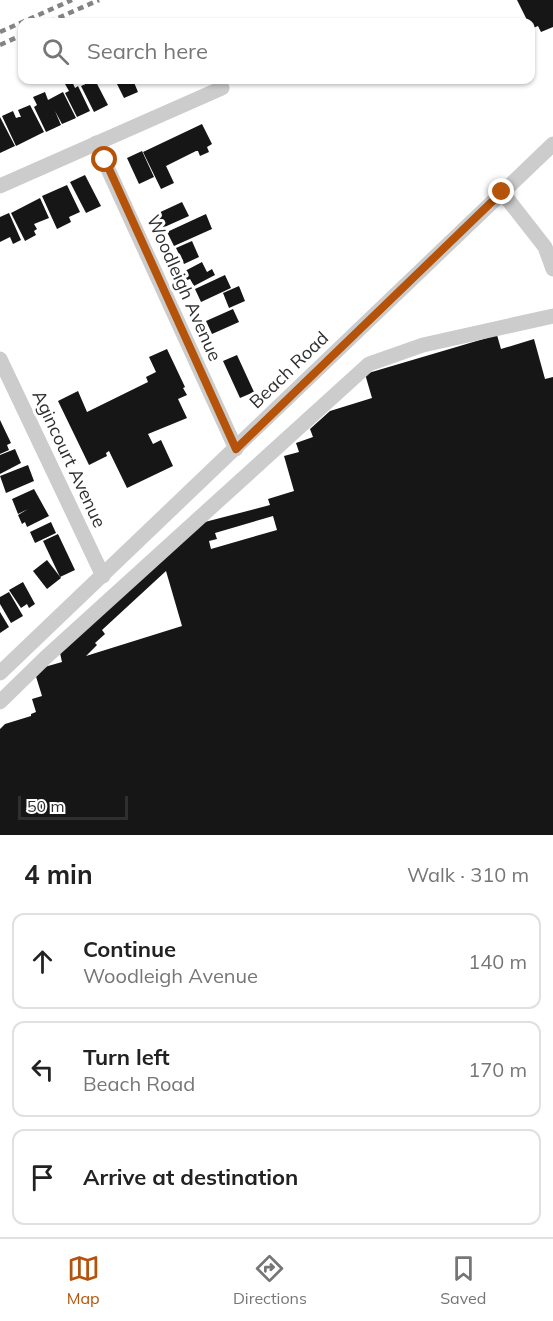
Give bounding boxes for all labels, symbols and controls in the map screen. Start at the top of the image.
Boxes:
search box [18,18,535,84]
icon: search [39,35,72,68]
text: Search here [87,37,208,65]
route start [91,146,117,172]
route end [488,178,514,204]
street label: Woodleigh Avenue [142,211,227,364]
street label: Beach Road [244,326,333,413]
street label: Agincourt Avenue [28,386,111,531]
scale bar [18,793,128,820]
text: 50 m [27,796,64,816]
text: 4 min [24,858,93,891]
text: Walk · 310 m [407,862,529,887]
text: Continue [83,935,176,963]
icon: ahead [26,945,59,978]
text: 140 m [468,949,527,974]
text: Woodleigh Avenue [83,963,258,988]
text: Turn left [83,1043,170,1071]
icon: left [26,1053,59,1086]
text: 170 m [468,1057,527,1082]
text: Beach Road [83,1071,195,1096]
icon: arrive [26,1161,59,1194]
text: Arrive at destination [83,1163,298,1191]
tab: Map [67,1252,100,1308]
tab: Directions [233,1252,307,1308]
tab: Saved [440,1252,486,1308]

